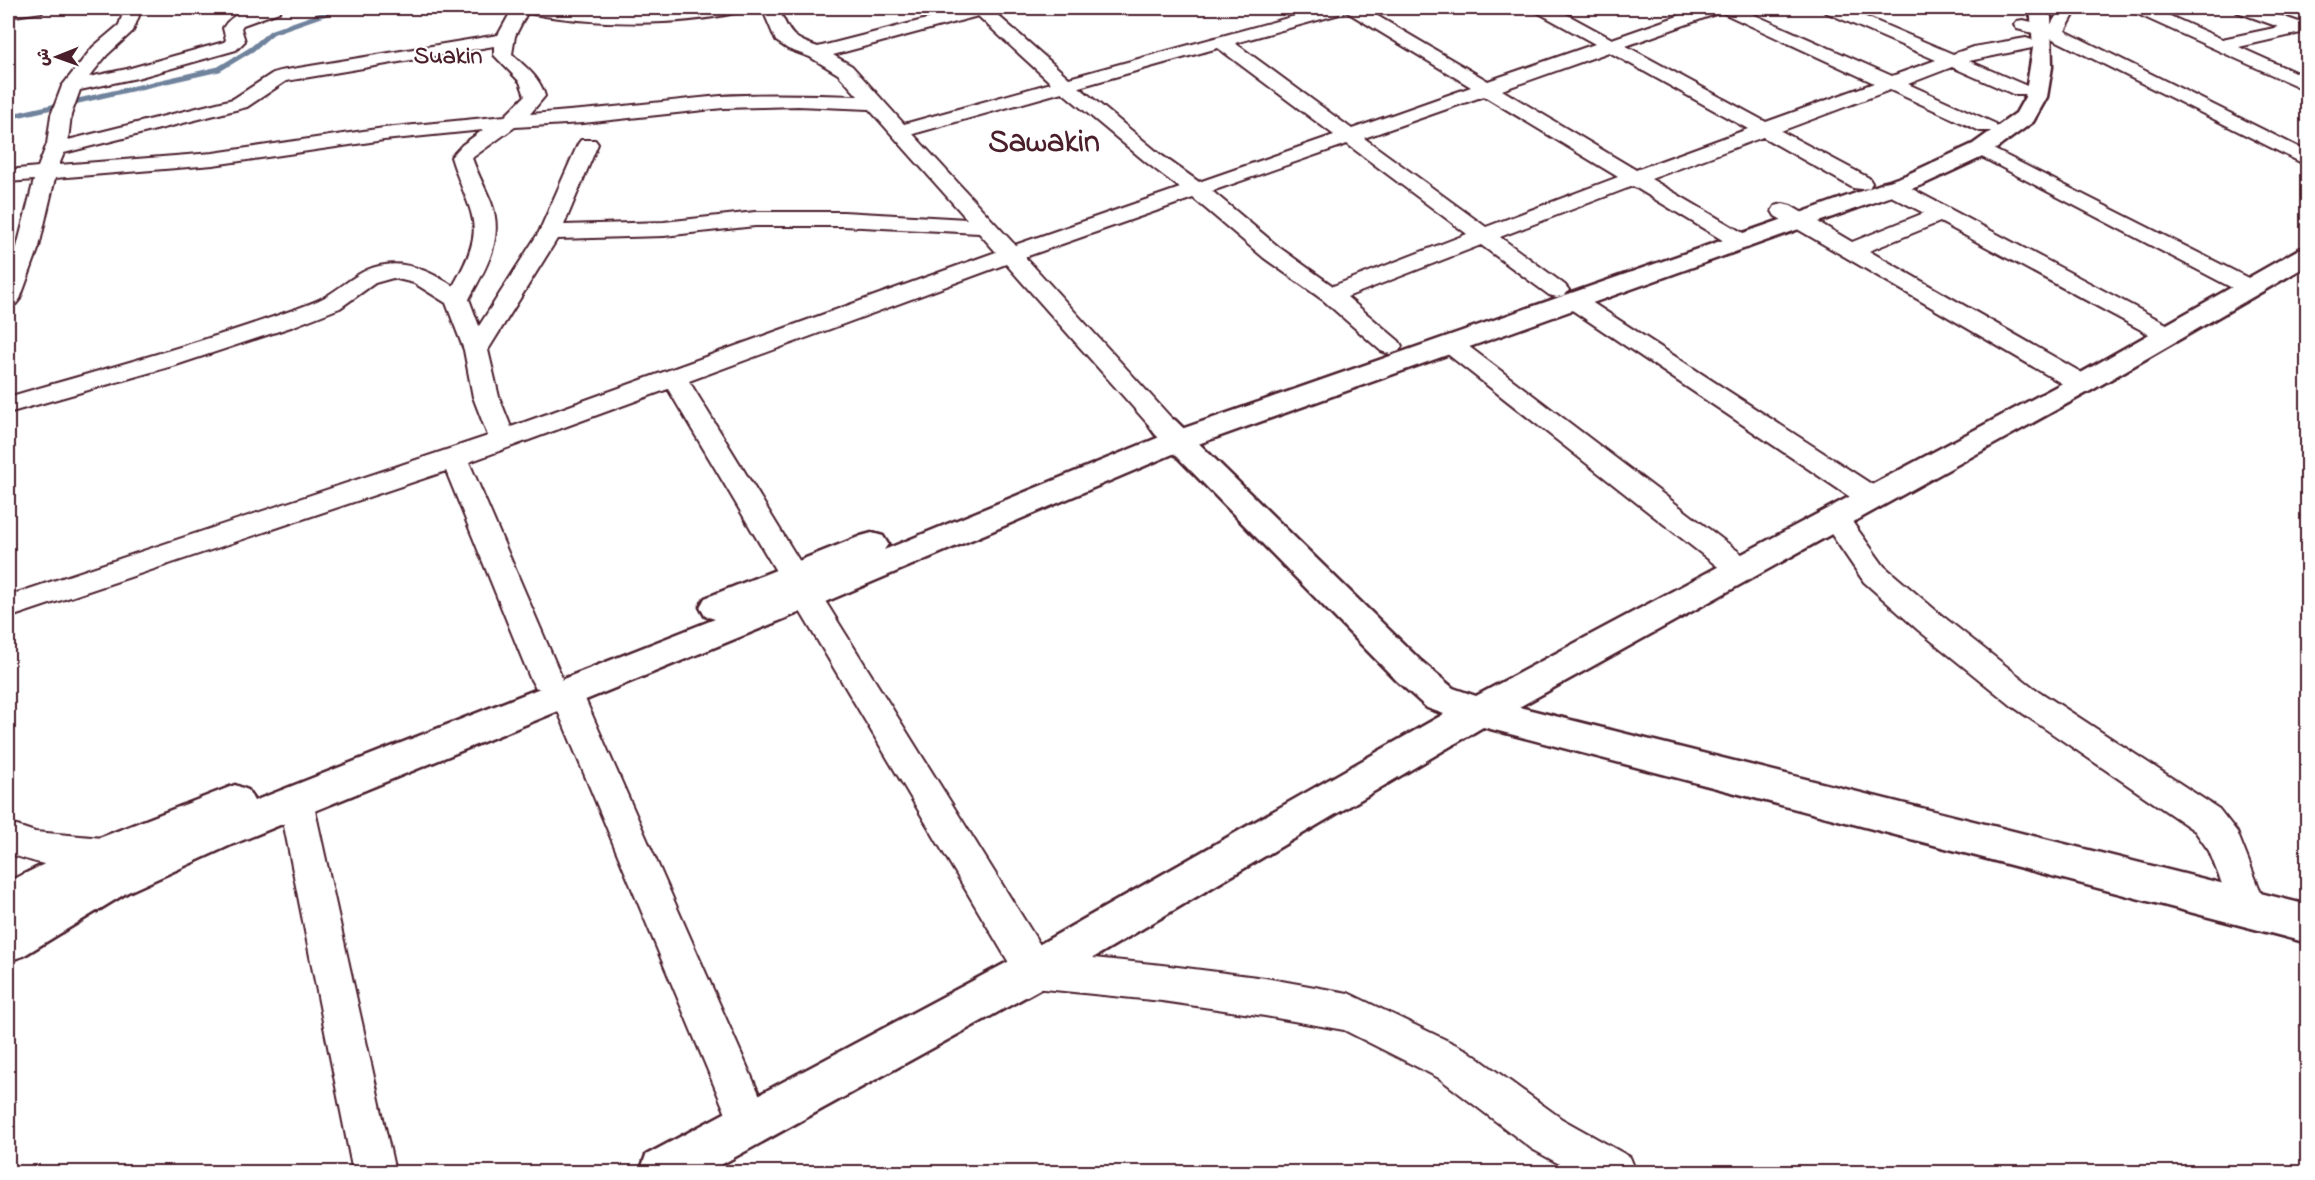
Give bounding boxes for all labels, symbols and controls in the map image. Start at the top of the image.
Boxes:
north arrow [27,27,87,87]
district label: Suakin [414,40,483,75]
text: ش [32,48,56,66]
district label: Sawakin [988,120,1100,167]

